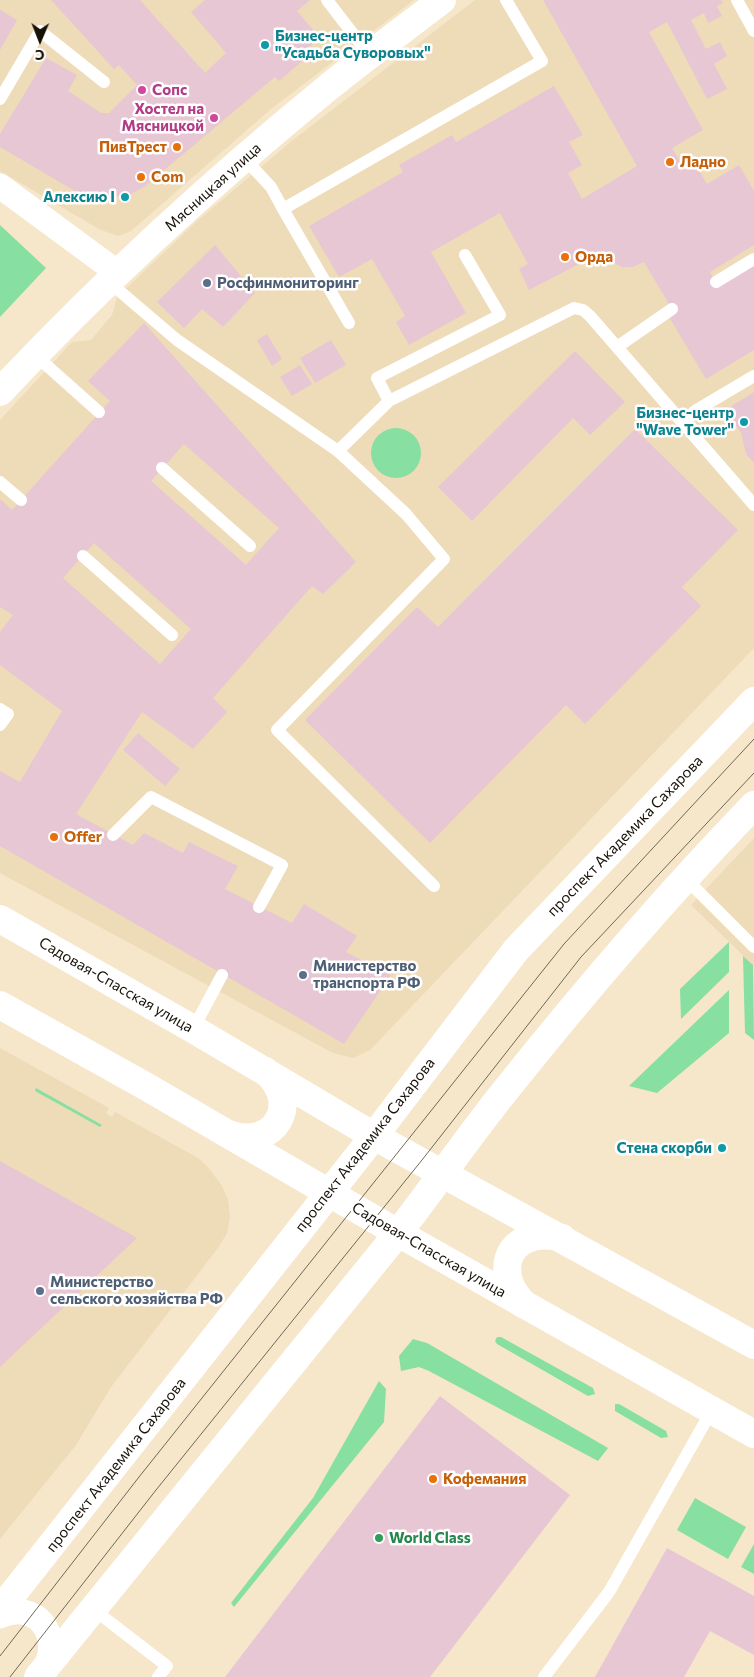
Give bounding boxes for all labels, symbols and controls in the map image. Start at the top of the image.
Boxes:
north arrow [15,15,65,65]
place label: Бизнес-центр "Усадьба Суворовых" [275,27,431,62]
marker: Бизнес-центр "Усадьба Суворовых" [259,39,271,51]
text: С [35,47,45,64]
place label: Сопс [152,81,187,99]
marker: Сопс [136,84,148,96]
place label: Хостел на Мясницкой [122,100,204,135]
marker: Хостел на Мясницкой [208,112,220,124]
place label: ПивТрест [99,138,167,156]
street label: Мясницкая улица [161,139,265,235]
marker: ПивТрест [171,141,183,153]
place label: Ладно [680,153,726,171]
marker: Ладно [664,156,676,168]
place label: Com [151,168,183,186]
marker: Com [135,171,147,183]
place label: Алексию I [43,188,115,206]
marker: Алексию I [119,191,131,203]
place label: Орда [575,248,613,266]
marker: Орда [559,251,571,263]
place label: Росфинмониторинг [217,274,359,292]
marker: Росфинмониторинг [201,277,213,289]
place label: Бизнес-центр "Wave Tower" [636,404,734,439]
marker: Бизнес-центр "Wave Tower" [738,416,750,428]
street label: проспект Академика Сахарова [543,752,707,920]
place label: Offer [64,828,102,846]
marker: Offer [48,831,60,843]
street label: Садовая-Спасская улица [36,934,196,1036]
place label: Министерство транспорта РФ [313,957,420,992]
marker: Министерство транспорта РФ [297,969,309,981]
street label: проспект Академика Сахарова [291,1054,439,1236]
place label: Стена скорби [617,1139,712,1157]
marker: Стена скорби [716,1142,728,1154]
street label: Садовая-Спасская улица [349,1199,509,1301]
place label: Министерство сельского хозяйства РФ [50,1273,223,1308]
marker: Министерство сельского хозяйства РФ [34,1285,46,1297]
street label: проспект Академика Сахарова [42,1374,190,1556]
place label: Кофемания [443,1470,527,1488]
marker: Кофемания [427,1473,439,1485]
place label: World Class [389,1529,471,1547]
marker: World Class [373,1532,385,1544]

